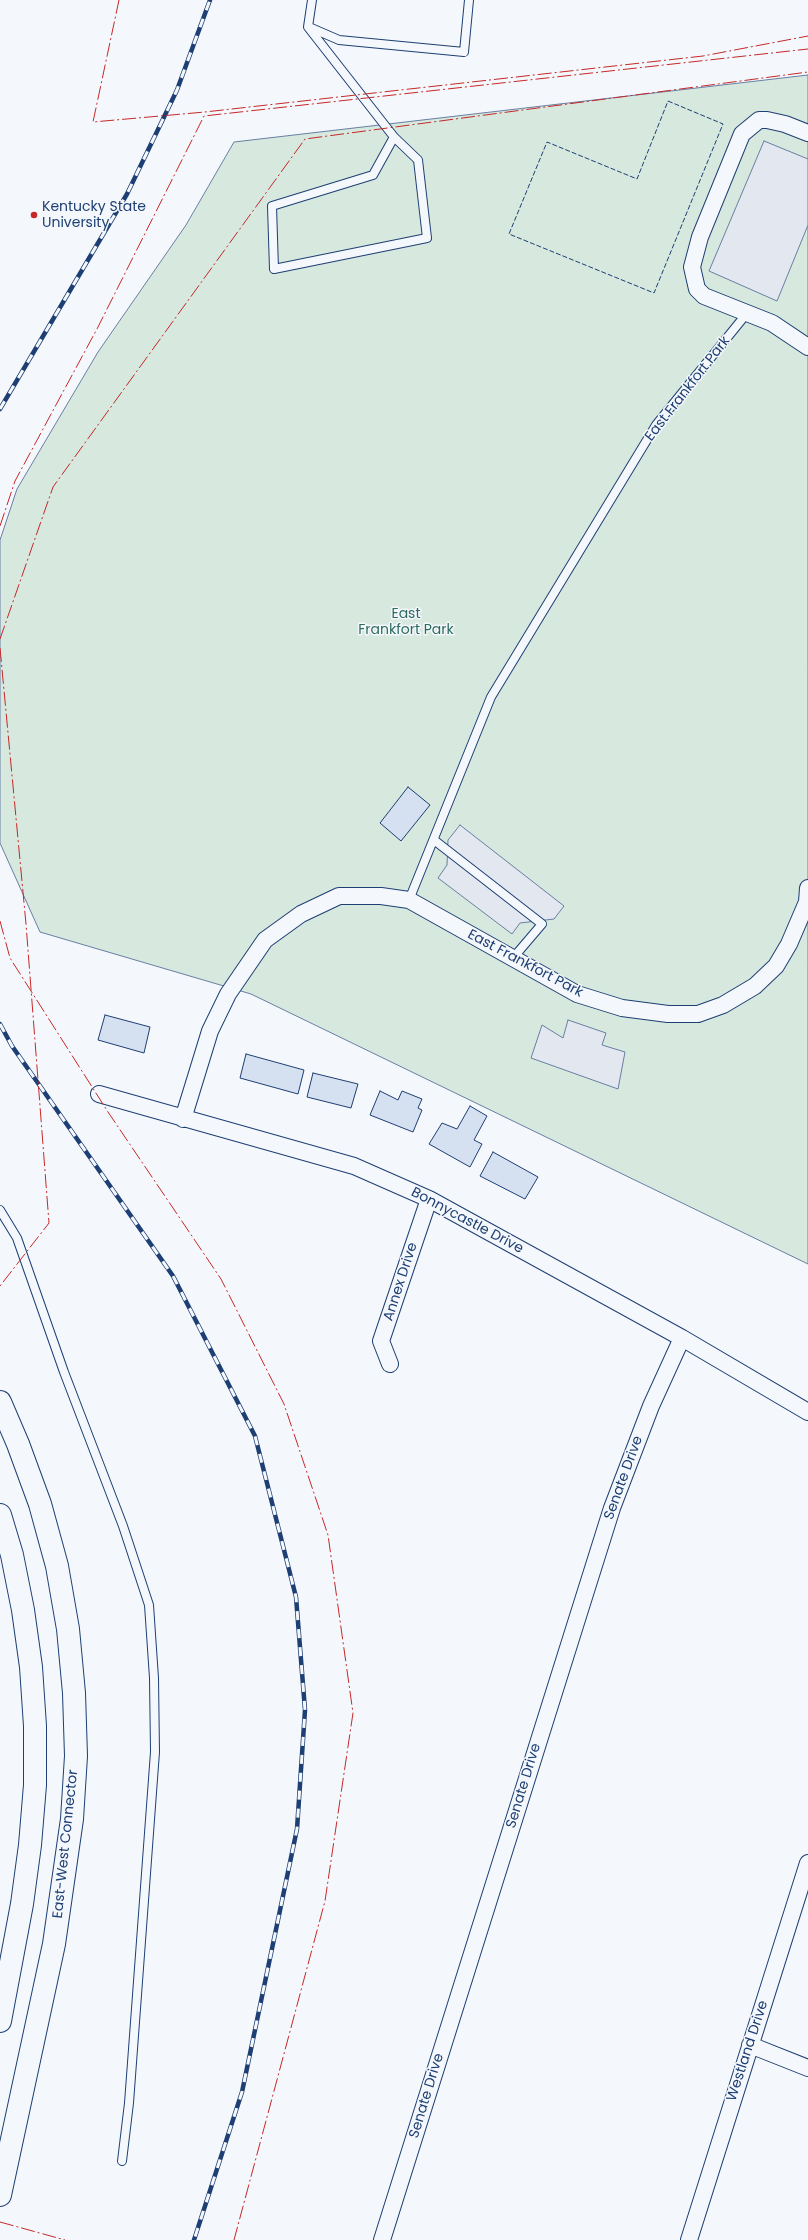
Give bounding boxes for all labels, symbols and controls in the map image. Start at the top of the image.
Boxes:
place label: Kentucky State University [42,199,146,232]
marker: Kentucky State University [29,210,39,220]
street label: East Frankfort Park [642,333,734,445]
park label: East Frankfort Park [358,606,454,638]
street label: East Frankfort Park [464,926,586,1002]
street label: Bonnycastle Drive [408,1184,526,1258]
street label: Annex Drive [380,1241,422,1323]
street label: Senate Drive [601,1434,647,1522]
street label: Senate Drive [503,1741,545,1831]
street label: East-West Connector [50,1769,82,1919]
street label: Westland Drive [724,1999,772,2103]
street label: Senate Drive [406,2051,448,2141]

